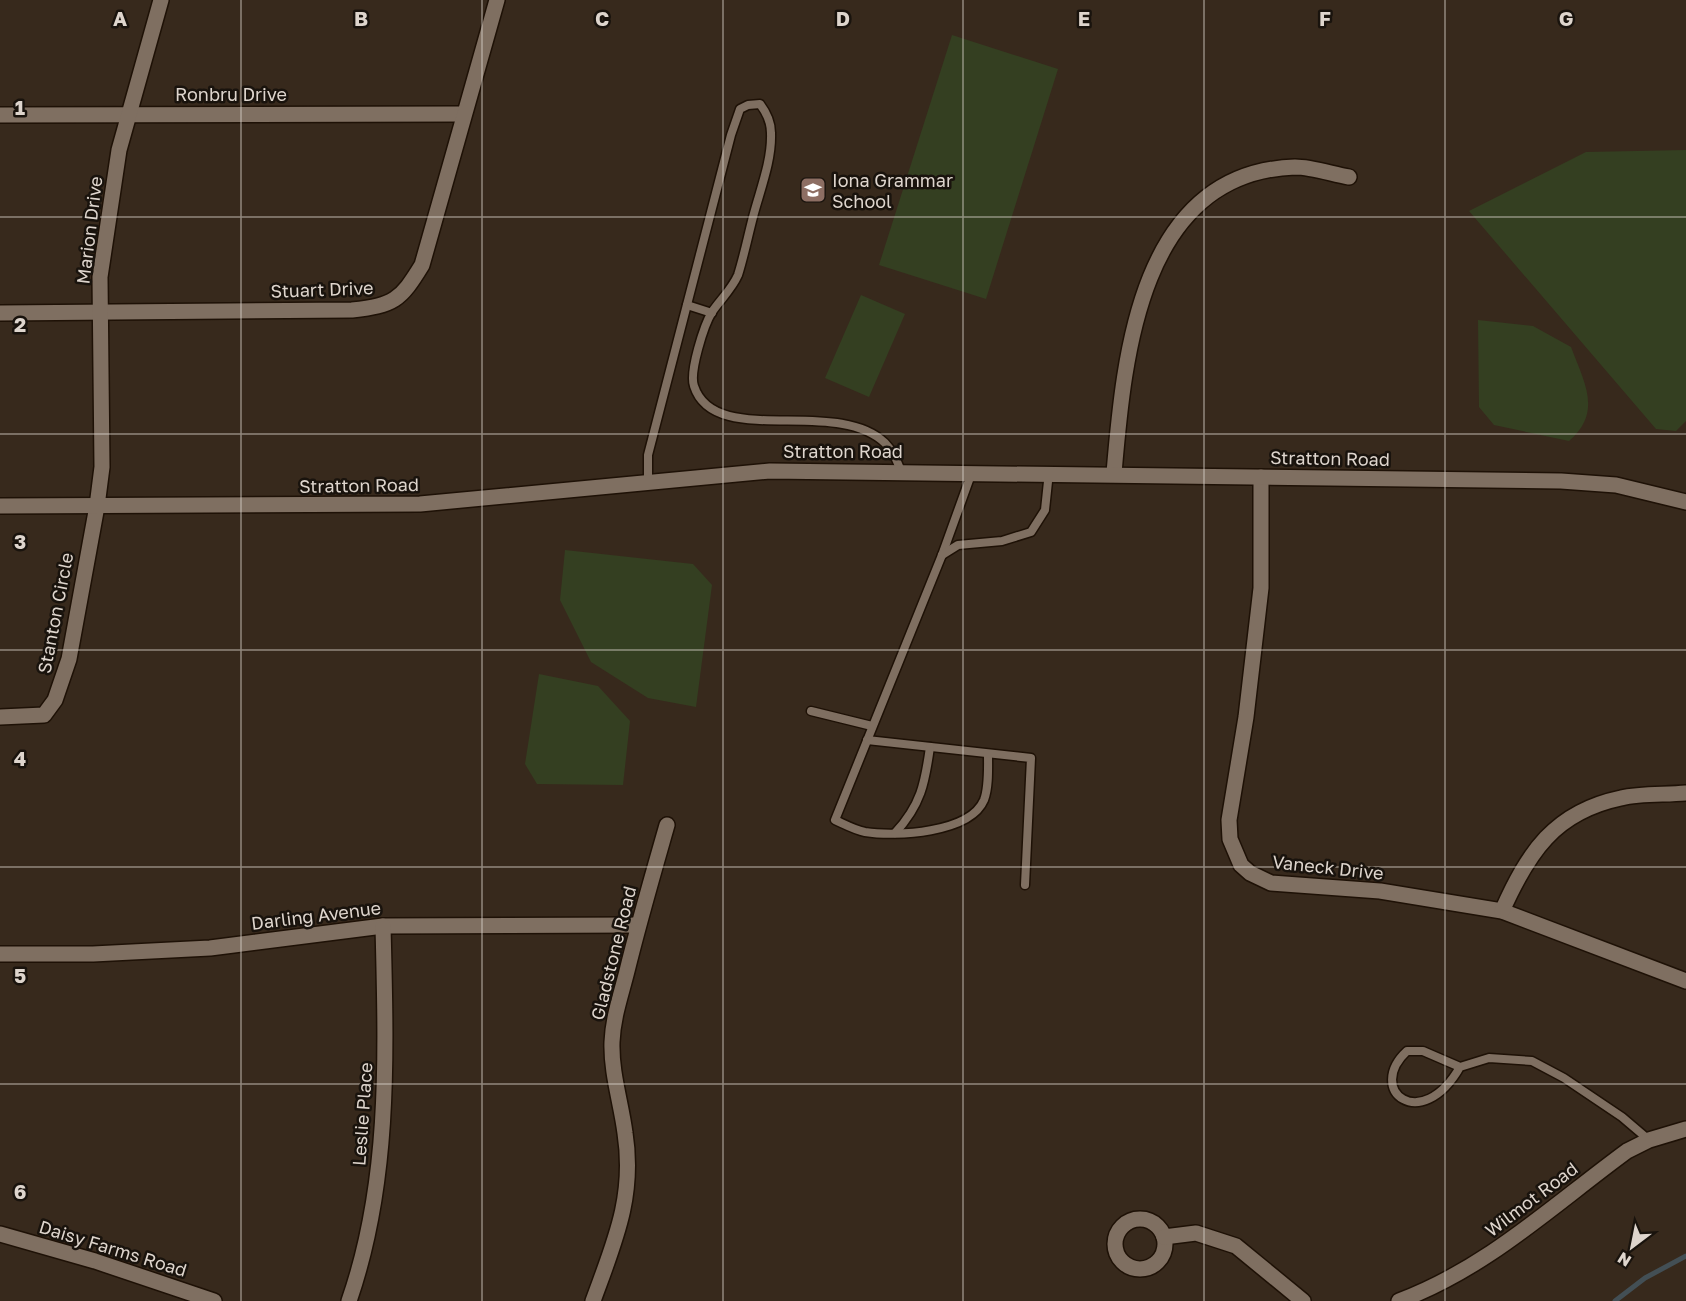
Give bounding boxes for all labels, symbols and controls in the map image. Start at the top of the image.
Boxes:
text: A [113,6,127,30]
text: B [354,6,368,30]
text: C [595,6,609,30]
text: D [836,6,850,30]
text: E [1078,6,1090,30]
text: F [1319,6,1331,30]
text: G [1559,6,1573,30]
street label: Ronbru Drive [175,83,287,105]
text: 1 [15,95,25,119]
place label: Iona Grammar School [832,169,953,212]
street label: Marion Drive [71,175,107,285]
school or university icon: Iona Grammar School [798,175,828,205]
street label: Stuart Drive [270,276,374,302]
text: 2 [14,312,26,336]
street label: Stratton Road [783,440,903,462]
street label: Stratton Road [1270,446,1390,470]
street label: Stratton Road [299,473,419,497]
text: 3 [14,529,26,553]
street label: Stanton Circle [32,551,78,675]
text: 4 [14,746,26,770]
street label: Vaneck Drive [1271,850,1385,884]
street label: Gladstone Road [586,884,640,1022]
street label: Darling Avenue [250,896,382,934]
text: 5 [14,963,26,987]
street label: Leslie Place [347,1062,377,1166]
street label: Wilmot Road [1480,1157,1582,1241]
text: 6 [14,1179,26,1203]
street label: Daisy Farms Road [36,1215,190,1281]
north arrow [1602,1217,1662,1277]
text: N [1614,1248,1635,1271]

